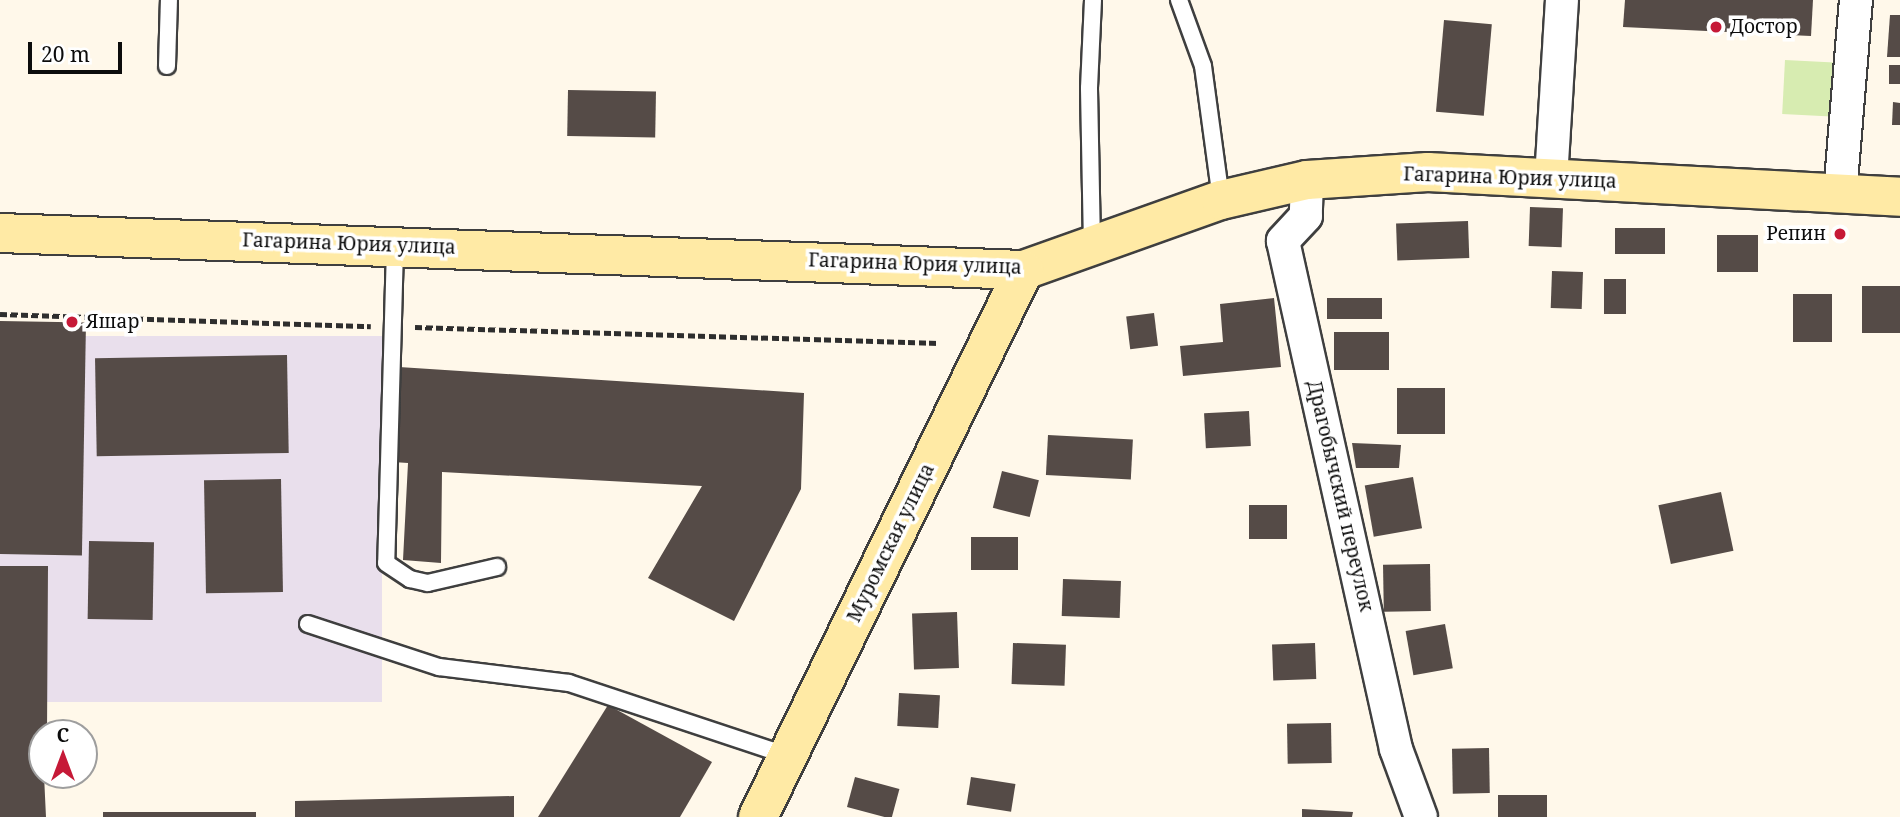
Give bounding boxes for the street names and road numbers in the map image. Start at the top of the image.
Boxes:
street label: Гагарина Юрия улица [1403,163,1617,193]
street label: Гагарина Юрия улица [242,229,456,259]
street label: Гагарина Юрия улица [808,249,1022,279]
street label: Драгобычский переулок [1302,378,1378,614]
street label: Муромская улица [843,460,939,626]

